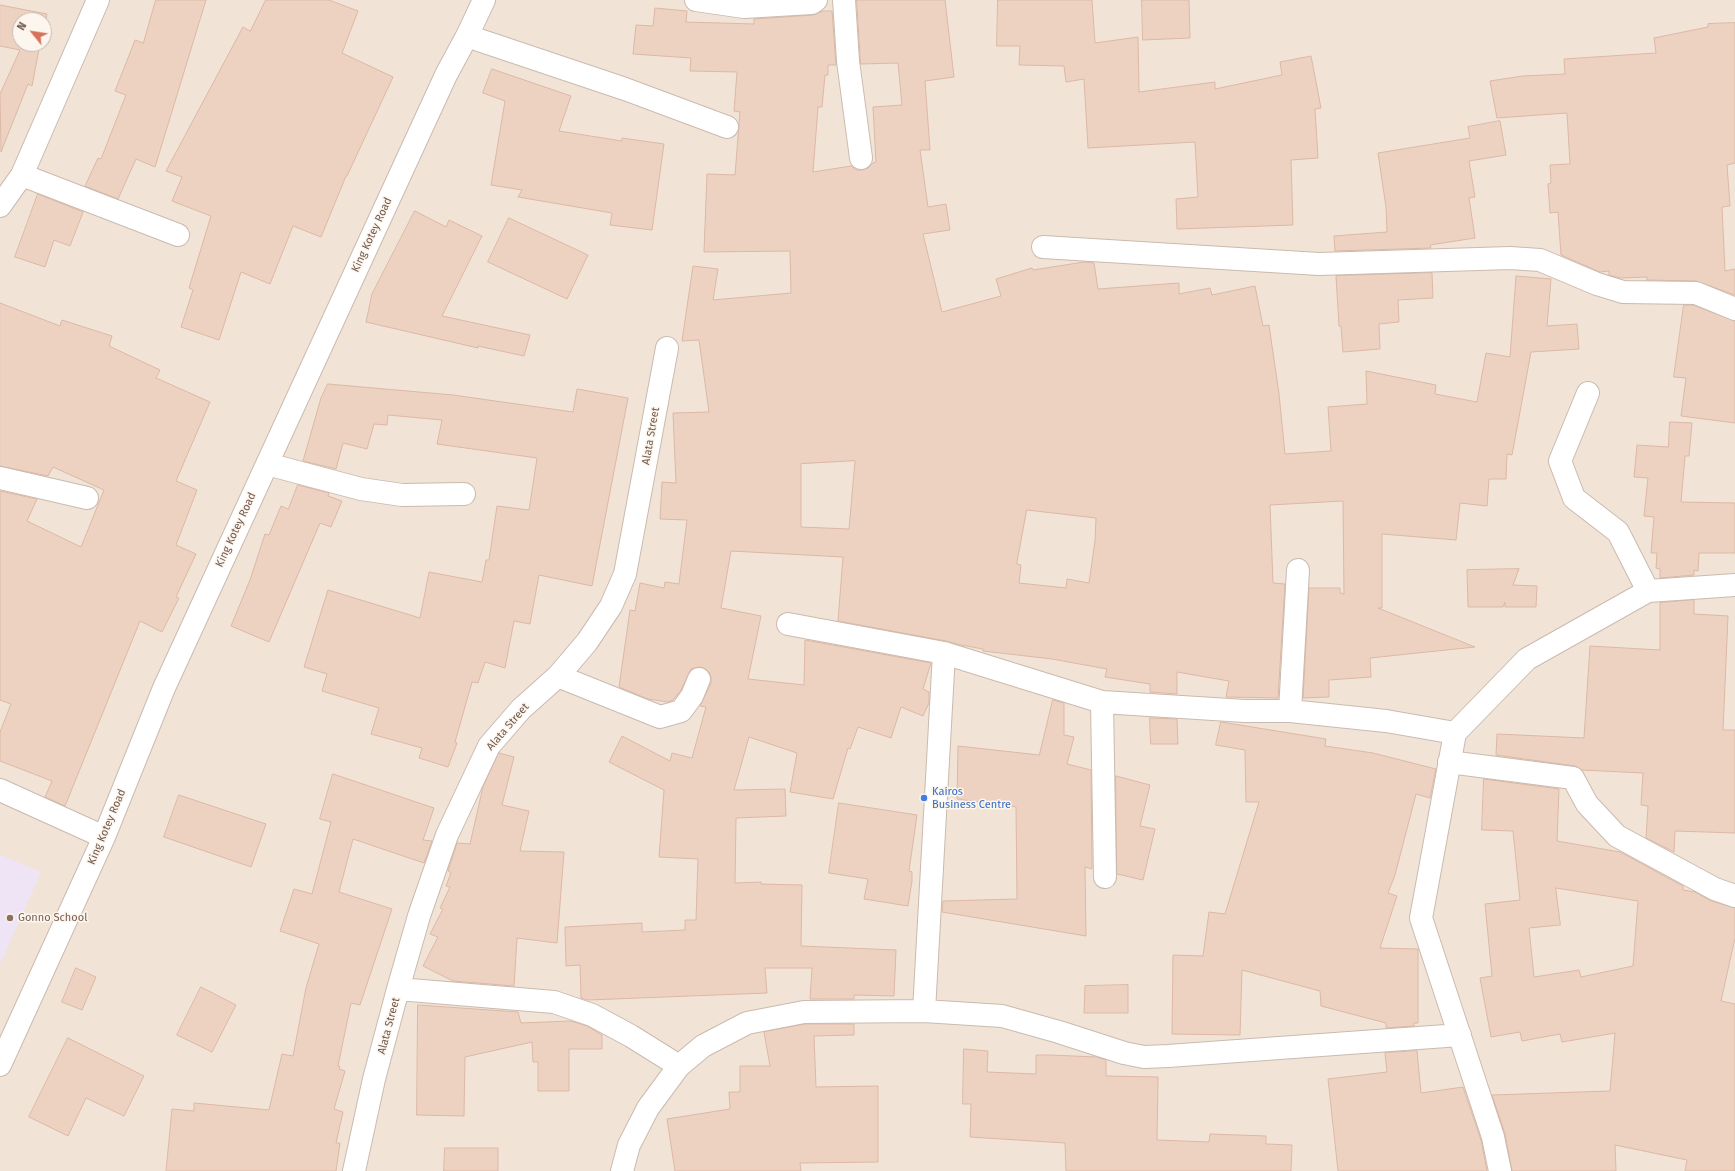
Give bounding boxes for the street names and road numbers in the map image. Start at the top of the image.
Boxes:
street label: King Kotey Road [349,196,395,274]
street label: Alata Street [639,406,663,466]
street label: King Kotey Road [213,491,259,569]
street label: Alata Street [484,701,532,753]
street label: King Kotey Road [85,787,129,867]
street label: Alata Street [375,996,403,1056]

